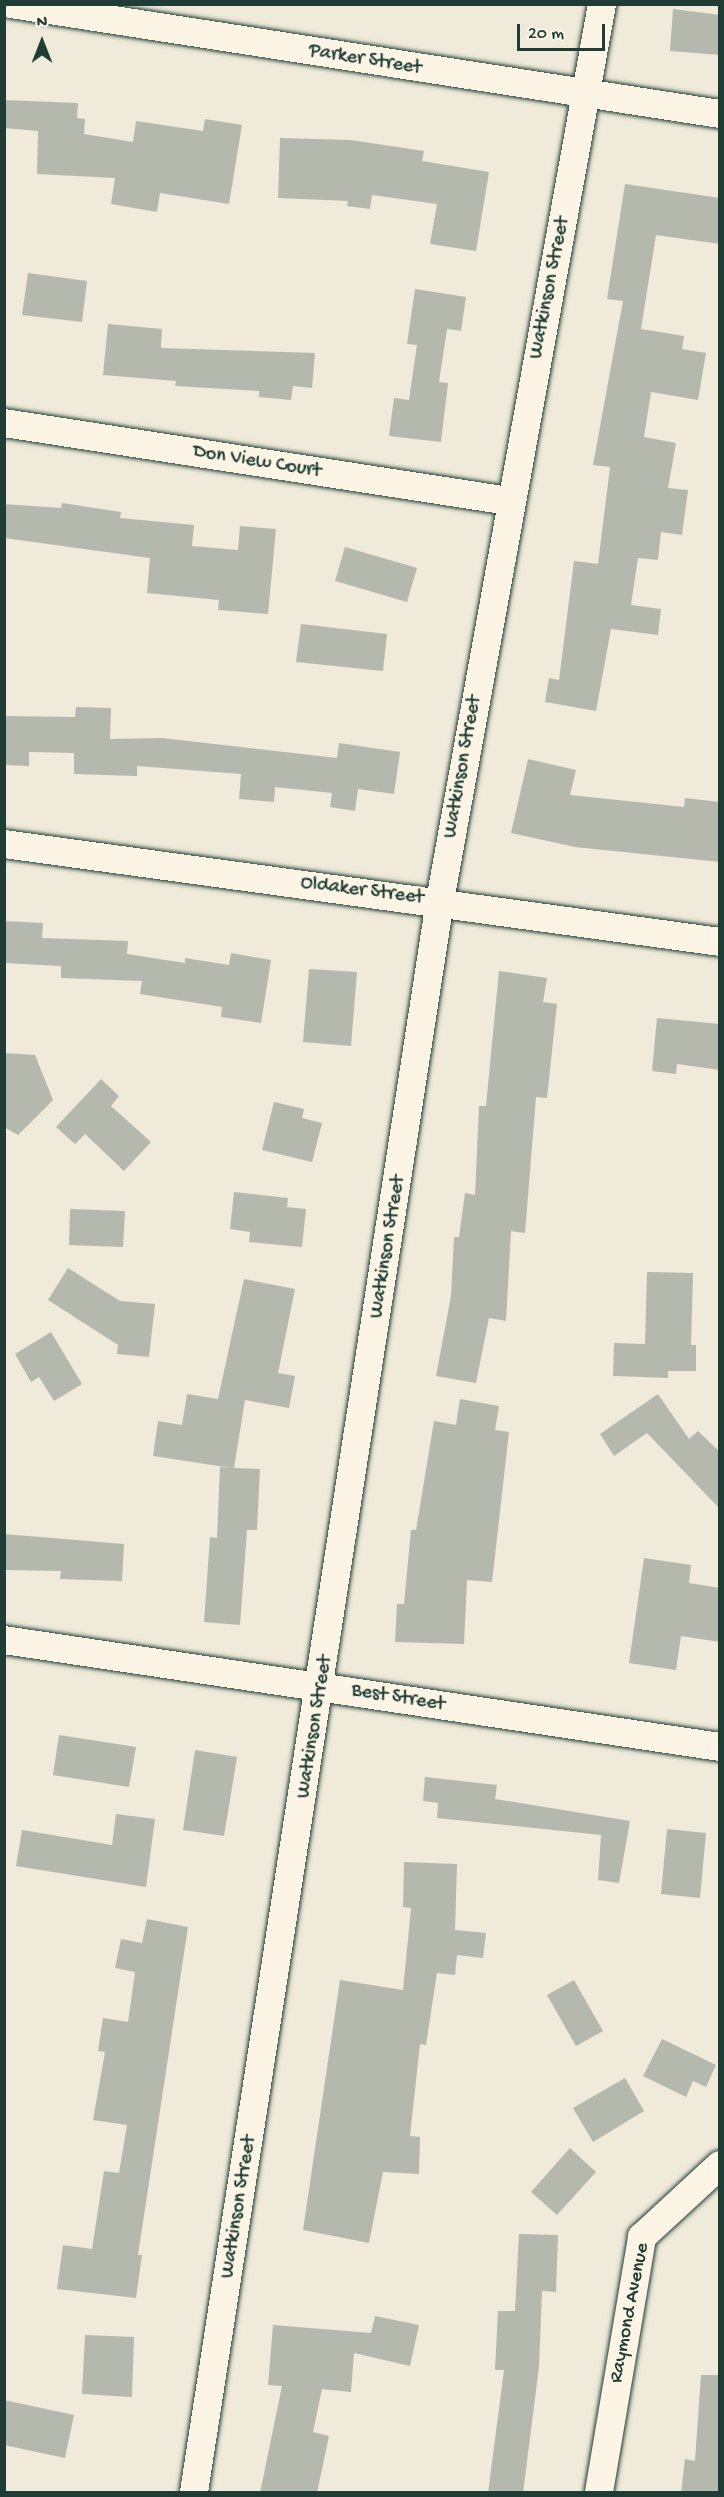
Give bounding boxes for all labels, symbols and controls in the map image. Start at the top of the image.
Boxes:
north arrow [12,12,72,72]
scale bar [520,12,608,50]
text: N [37,14,47,33]
text: 20 m [528,24,564,45]
street label: Parker Street [307,39,423,81]
street label: Watkinson Street [524,215,576,361]
street label: Don View Court [191,440,323,484]
street label: Watkinson Street [439,694,487,840]
street label: Oldaker Street [299,872,425,910]
street label: Watkinson Street [365,1174,411,1320]
street label: Watkinson Street [292,1654,338,1800]
street label: Best Street [350,1679,446,1717]
street label: Watkinson Street [216,2134,262,2280]
street label: Raymond Avenue [605,2241,655,2385]

